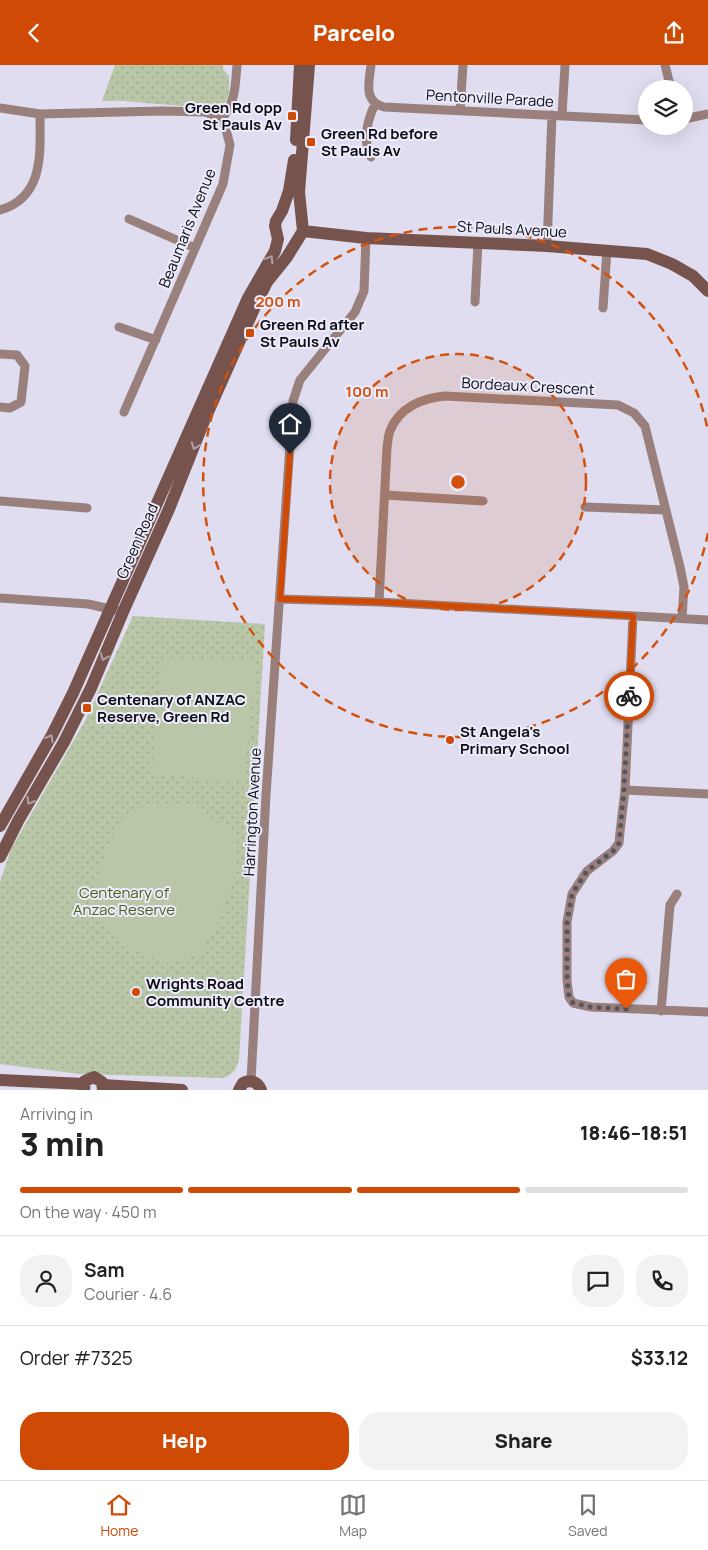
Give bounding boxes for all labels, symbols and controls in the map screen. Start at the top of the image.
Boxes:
text: Parcelo [313,18,395,48]
icon: back [20,19,48,47]
icon: share [660,19,688,47]
map controls [638,80,693,135]
button: layers [638,80,693,135]
street label: Pentonville Parade [426,84,555,112]
place label: Green Rd opp St Pauls Av [185,97,282,135]
marker: Green Rd opp St Pauls Av [286,110,298,122]
place label: Green Rd before St Pauls Av [321,123,438,161]
marker: Green Rd before St Pauls Av [305,136,317,148]
street label: Beaumaris Avenue [153,165,221,291]
street label: St Pauls Avenue [457,216,568,242]
one-way arrow [264,255,274,264]
text: 200 m [255,291,301,312]
place label: Green Rd after St Pauls Av [260,314,365,352]
marker: Green Rd after St Pauls Av [244,327,256,339]
street label: Bordeaux Crescent [461,372,595,400]
text: 100 m [346,381,388,402]
pin [269,403,311,454]
icon: home [276,410,304,438]
one-way arrow [191,441,201,450]
centre of rings [449,473,467,491]
street label: Green Road [111,500,163,582]
one-way arrow [100,652,110,661]
courier [604,671,654,721]
icon: bike [615,682,643,710]
place label: Centenary of ANZAC Reserve, Green Rd [97,689,246,727]
marker: Centenary of ANZAC Reserve, Green Rd [81,702,93,714]
place label: St Angela's Primary School [460,721,570,759]
marker: St Angela's Primary School [444,734,456,746]
one-way arrow [44,735,54,744]
street label: Harrington Avenue [238,747,266,877]
one-way arrow [26,796,36,805]
park label: Centenary of Anzac Reserve [73,882,175,920]
pin [605,958,647,1009]
icon: bag [612,965,640,993]
place label: Wrights Road Community Centre [146,973,285,1011]
marker: Wrights Road Community Centre [130,986,142,998]
text: Arriving in [20,1103,93,1125]
text: 18:46–18:51 [580,1120,688,1146]
text: 3 min [20,1122,104,1166]
text: On the way · 450 m [20,1201,157,1223]
button: person [20,1255,72,1307]
button: chat [572,1255,624,1307]
button: phone [636,1255,688,1307]
text: Sam [84,1257,125,1283]
text: Courier · 4.6 [84,1283,172,1305]
text: Order #7325 [20,1345,133,1371]
text: $33.12 [631,1345,688,1371]
button: Help [20,1412,349,1470]
button: Share [359,1412,688,1470]
tab: Home [100,1491,138,1540]
tab: Map [339,1491,367,1540]
tab: Saved [568,1491,608,1540]

